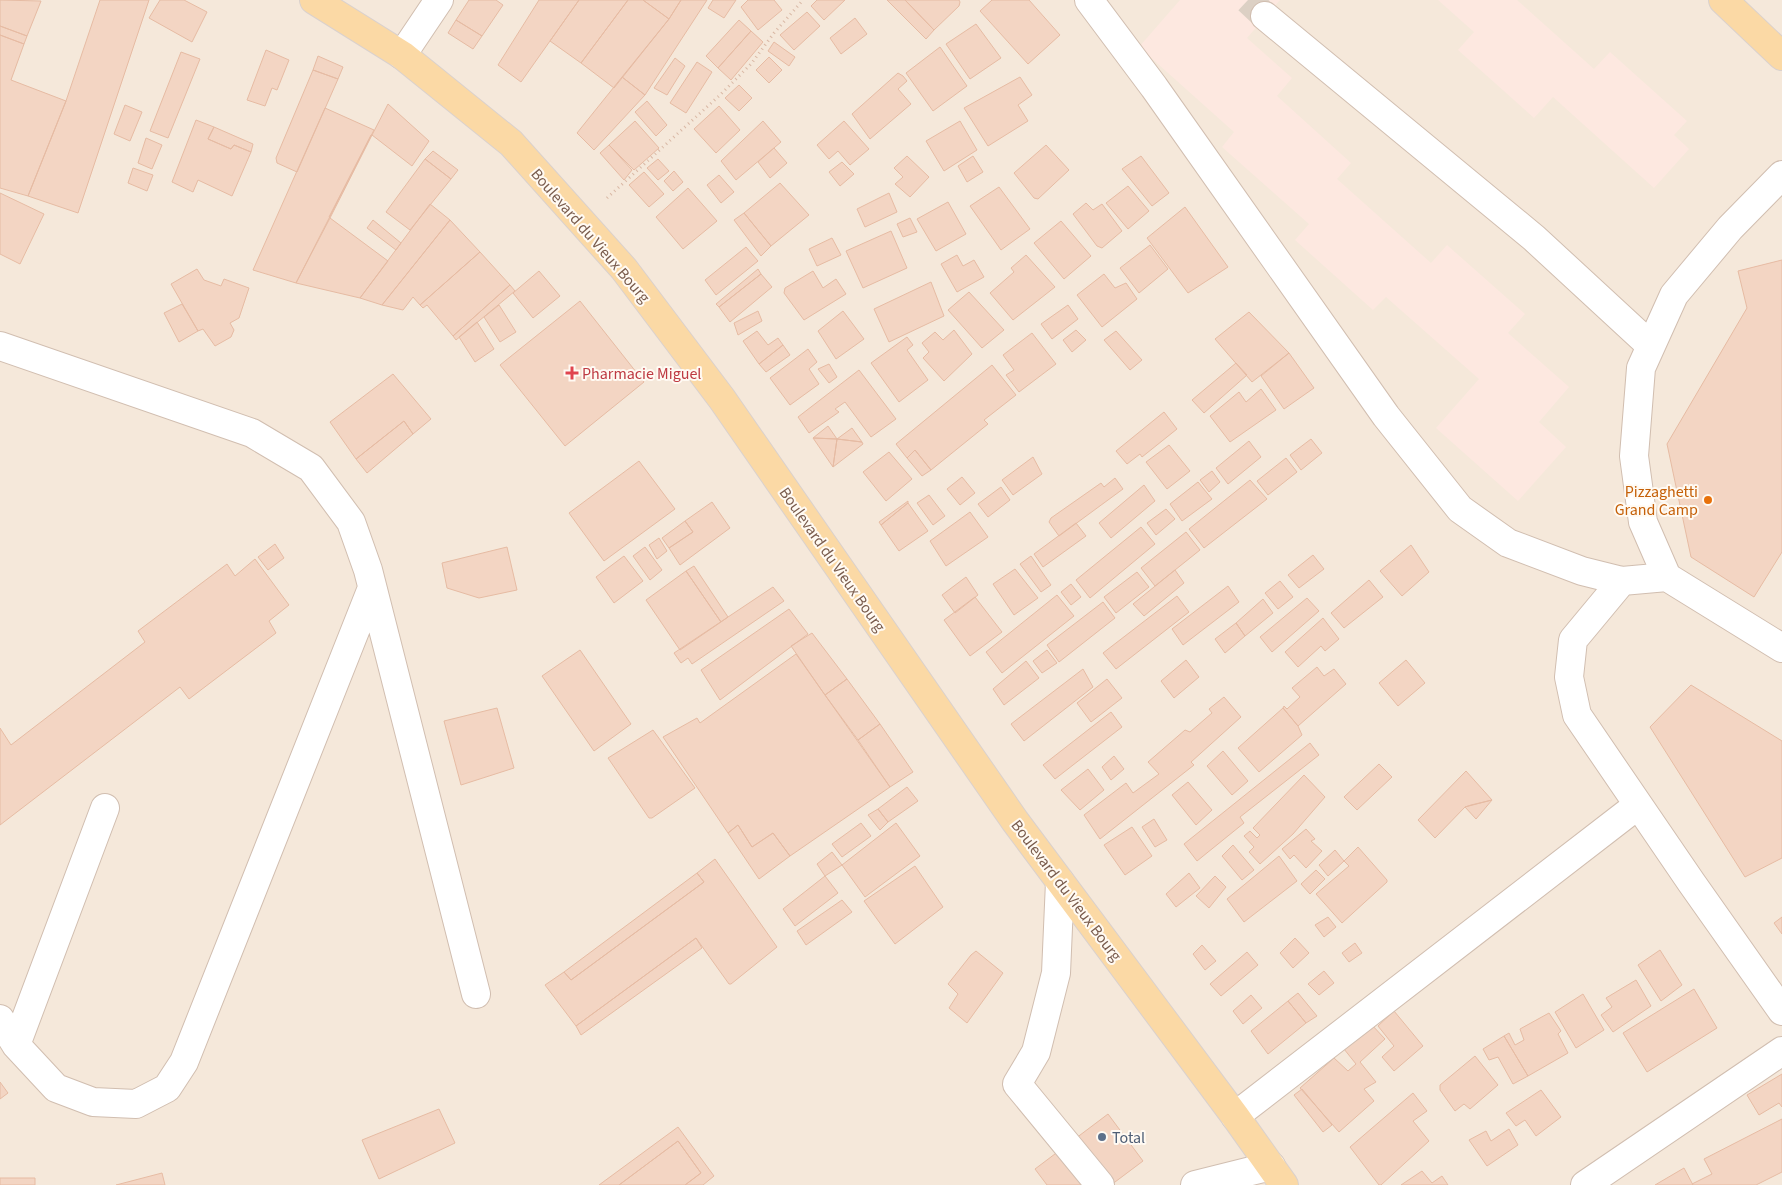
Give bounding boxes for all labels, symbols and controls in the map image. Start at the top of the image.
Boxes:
street label: Boulevard du Vieux Bourg [526,164,655,308]
place label: Pharmacie Miguel [582,363,701,385]
marker: Pharmacie Miguel [566,367,578,379]
place label: Pizzaghetti Grand Camp [1615,481,1698,521]
street label: Boulevard du Vieux Bourg [774,483,890,636]
marker: Pizzaghetti Grand Camp [1702,494,1714,506]
street label: Boulevard du Vieux Bourg [1006,815,1127,966]
place label: Total [1112,1127,1145,1149]
marker: Total [1096,1131,1108,1143]

